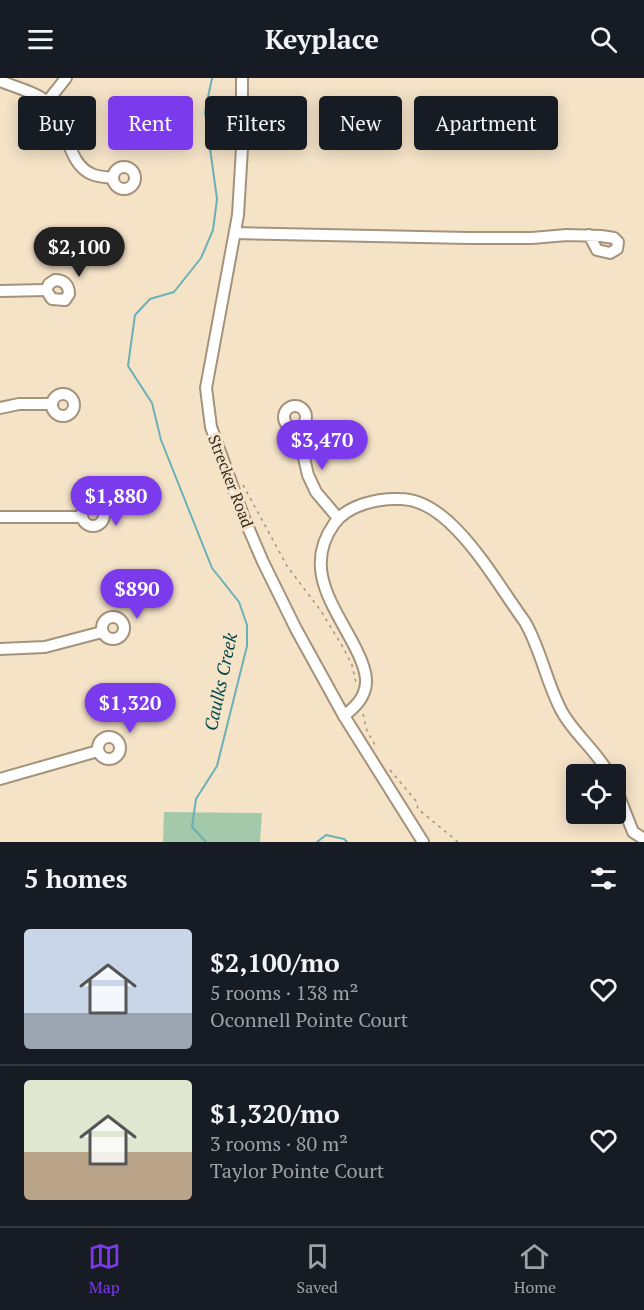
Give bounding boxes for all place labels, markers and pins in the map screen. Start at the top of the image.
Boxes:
pin: $2,100 [30,227,128,278]
pin: $3,470 [273,420,371,471]
pin: $1,880 [67,476,165,527]
pin: $890 [101,569,173,620]
pin: $1,320 [81,683,179,734]

